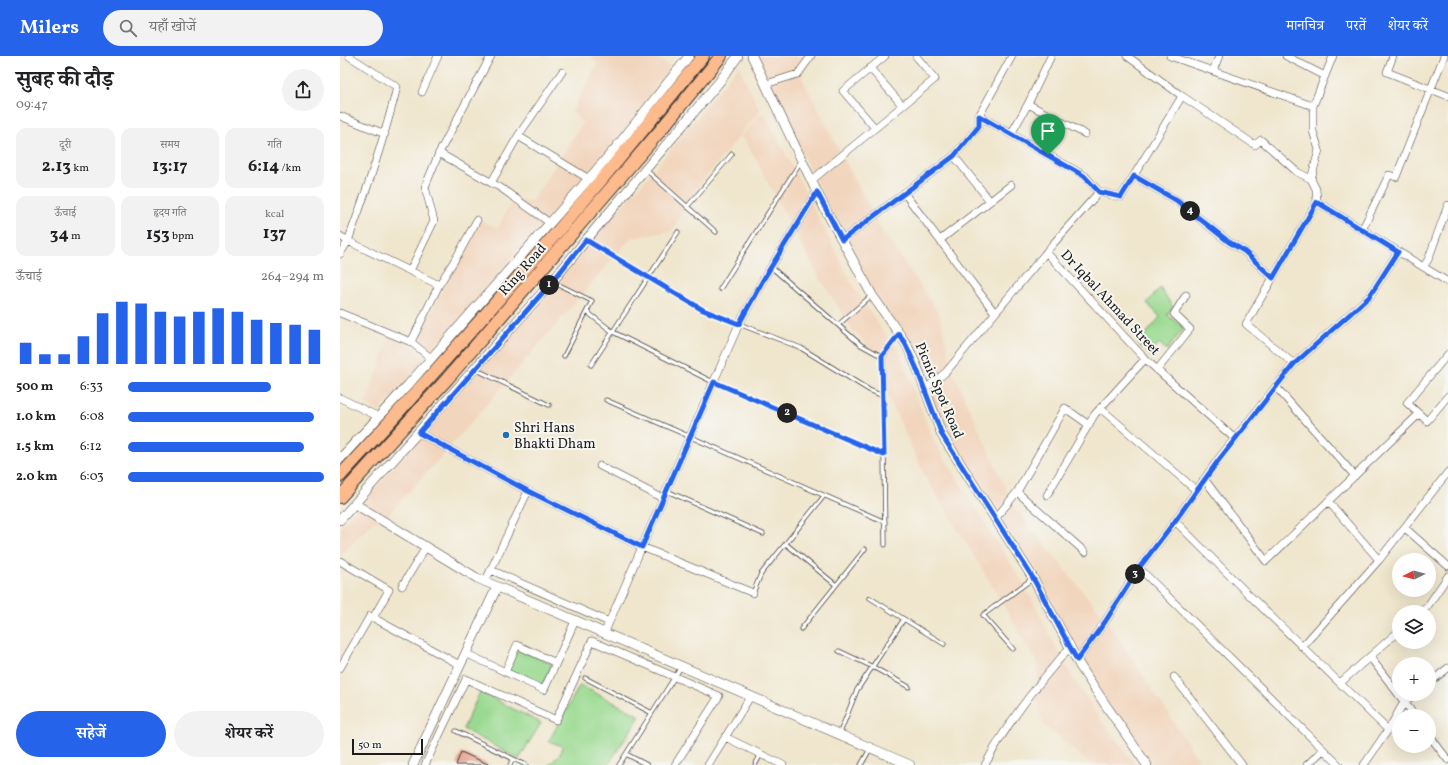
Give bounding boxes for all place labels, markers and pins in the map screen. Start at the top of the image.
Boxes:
pin [1031,114,1065,155]
pin: 4 [1180,201,1200,221]
pin: 1 [539,275,559,295]
pin: 2 [777,403,797,423]
place label: Shri Hans Bhakti Dham [514,419,596,454]
marker: Shri Hans Bhakti Dham [501,430,511,440]
pin: 3 [1125,564,1145,584]

